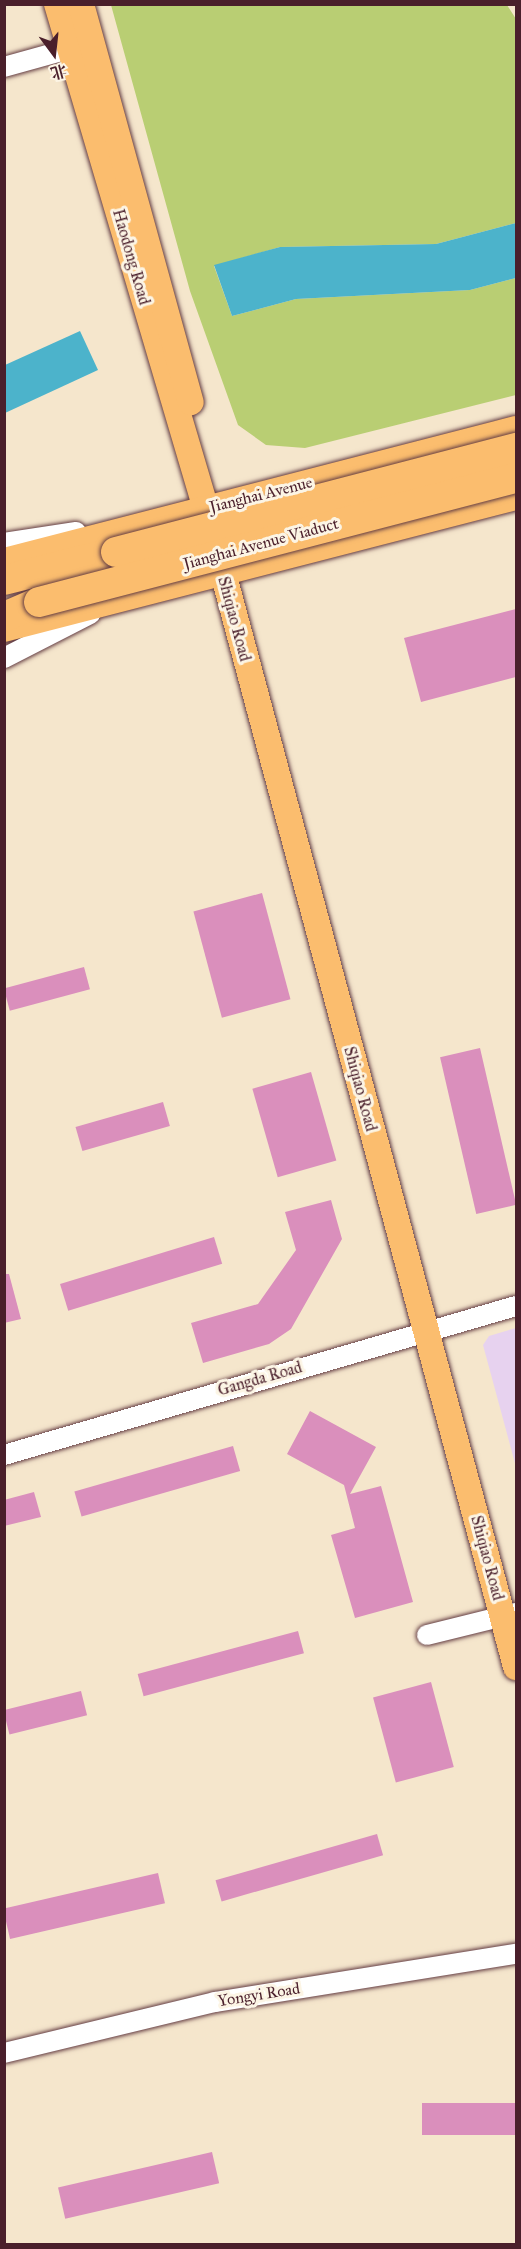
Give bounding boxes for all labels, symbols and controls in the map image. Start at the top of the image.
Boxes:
north arrow [24,24,84,84]
text: 北 [49,61,69,83]
street label: Haodong Road [108,207,154,307]
street label: Jianghai Avenue [208,473,314,517]
street label: Jianghai Avenue Viaduct [181,514,341,574]
street label: Shiqiao Road [213,575,255,663]
street label: Shiqiao Road [339,1045,381,1133]
street label: Gangda Road [216,1358,304,1400]
street label: Shiqiao Road [466,1514,508,1602]
street label: Yongyi Road [217,1979,301,2011]

